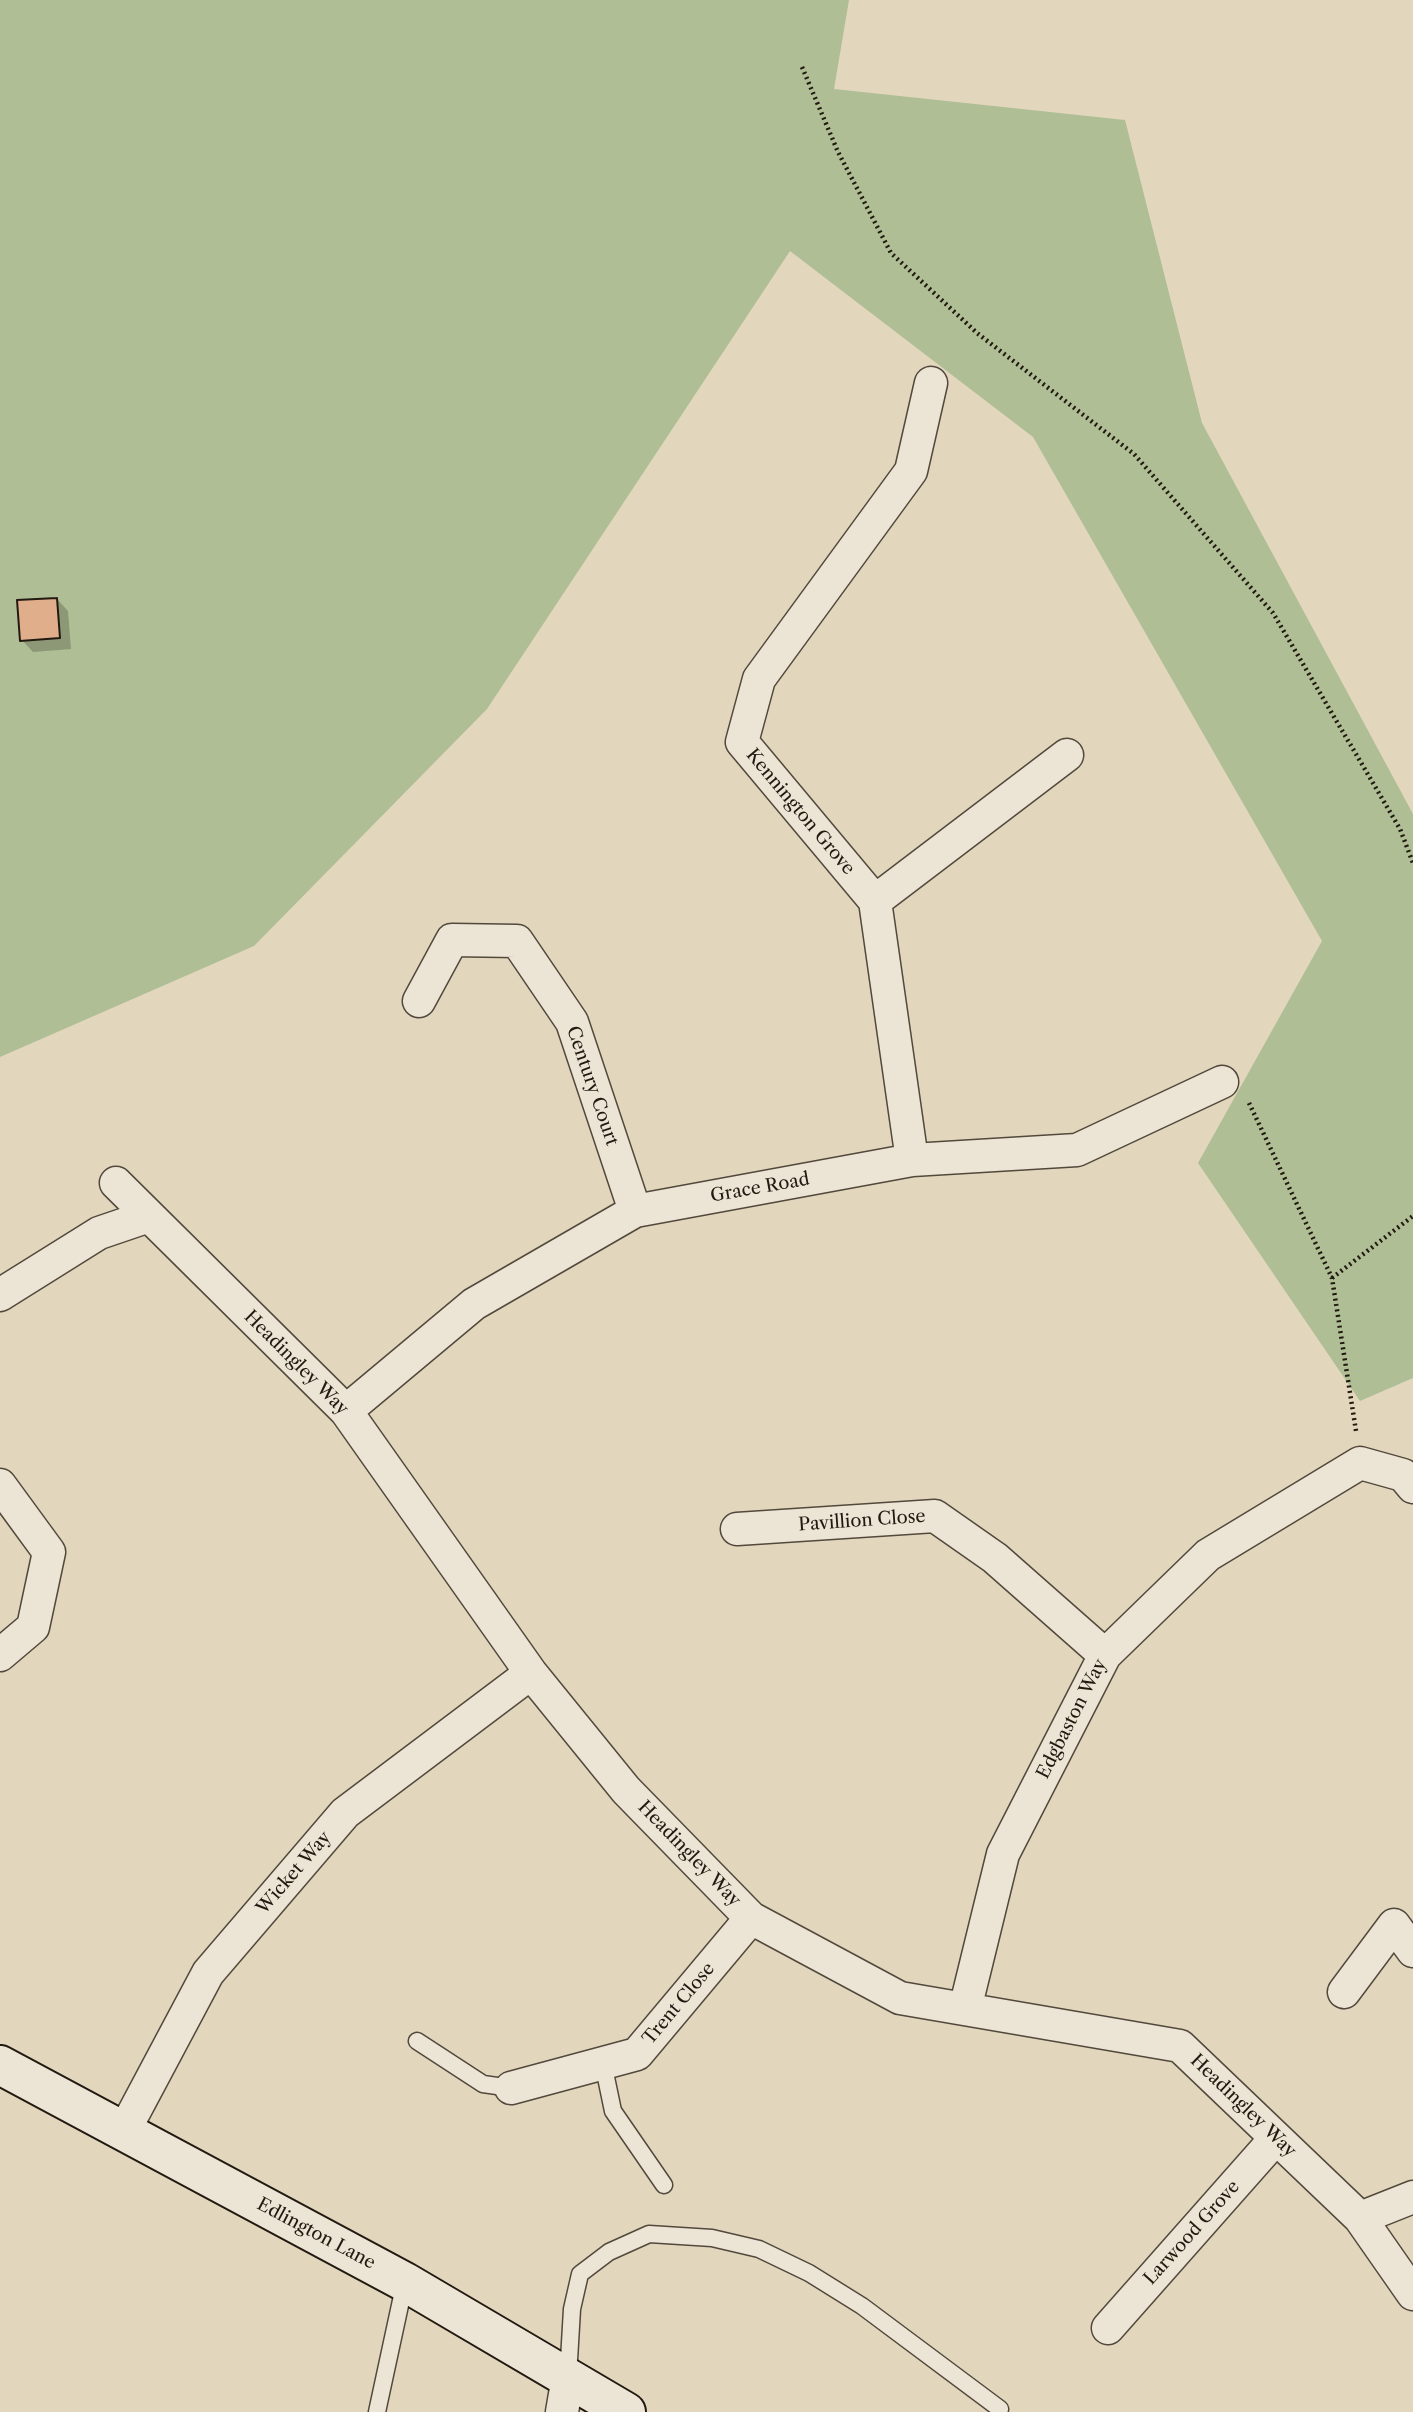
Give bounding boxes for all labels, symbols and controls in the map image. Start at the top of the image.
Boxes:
street label: Kennington Grove [741,745,859,879]
street label: Century Court [561,1023,623,1149]
street label: Grace Road [709,1169,811,1207]
street label: Headingley Way [239,1306,353,1420]
street label: Pavillion Close [798,1506,926,1536]
street label: Edgbaston Way [1033,1655,1111,1783]
street label: Headingley Way [633,1797,745,1911]
street label: Wicket Way [252,1827,336,1919]
street label: Trent Close [638,1959,720,2049]
street label: Headingley Way [1186,2050,1300,2162]
street label: Larwood Grove [1140,2176,1244,2290]
street label: Edlington Lane [253,2194,379,2274]

